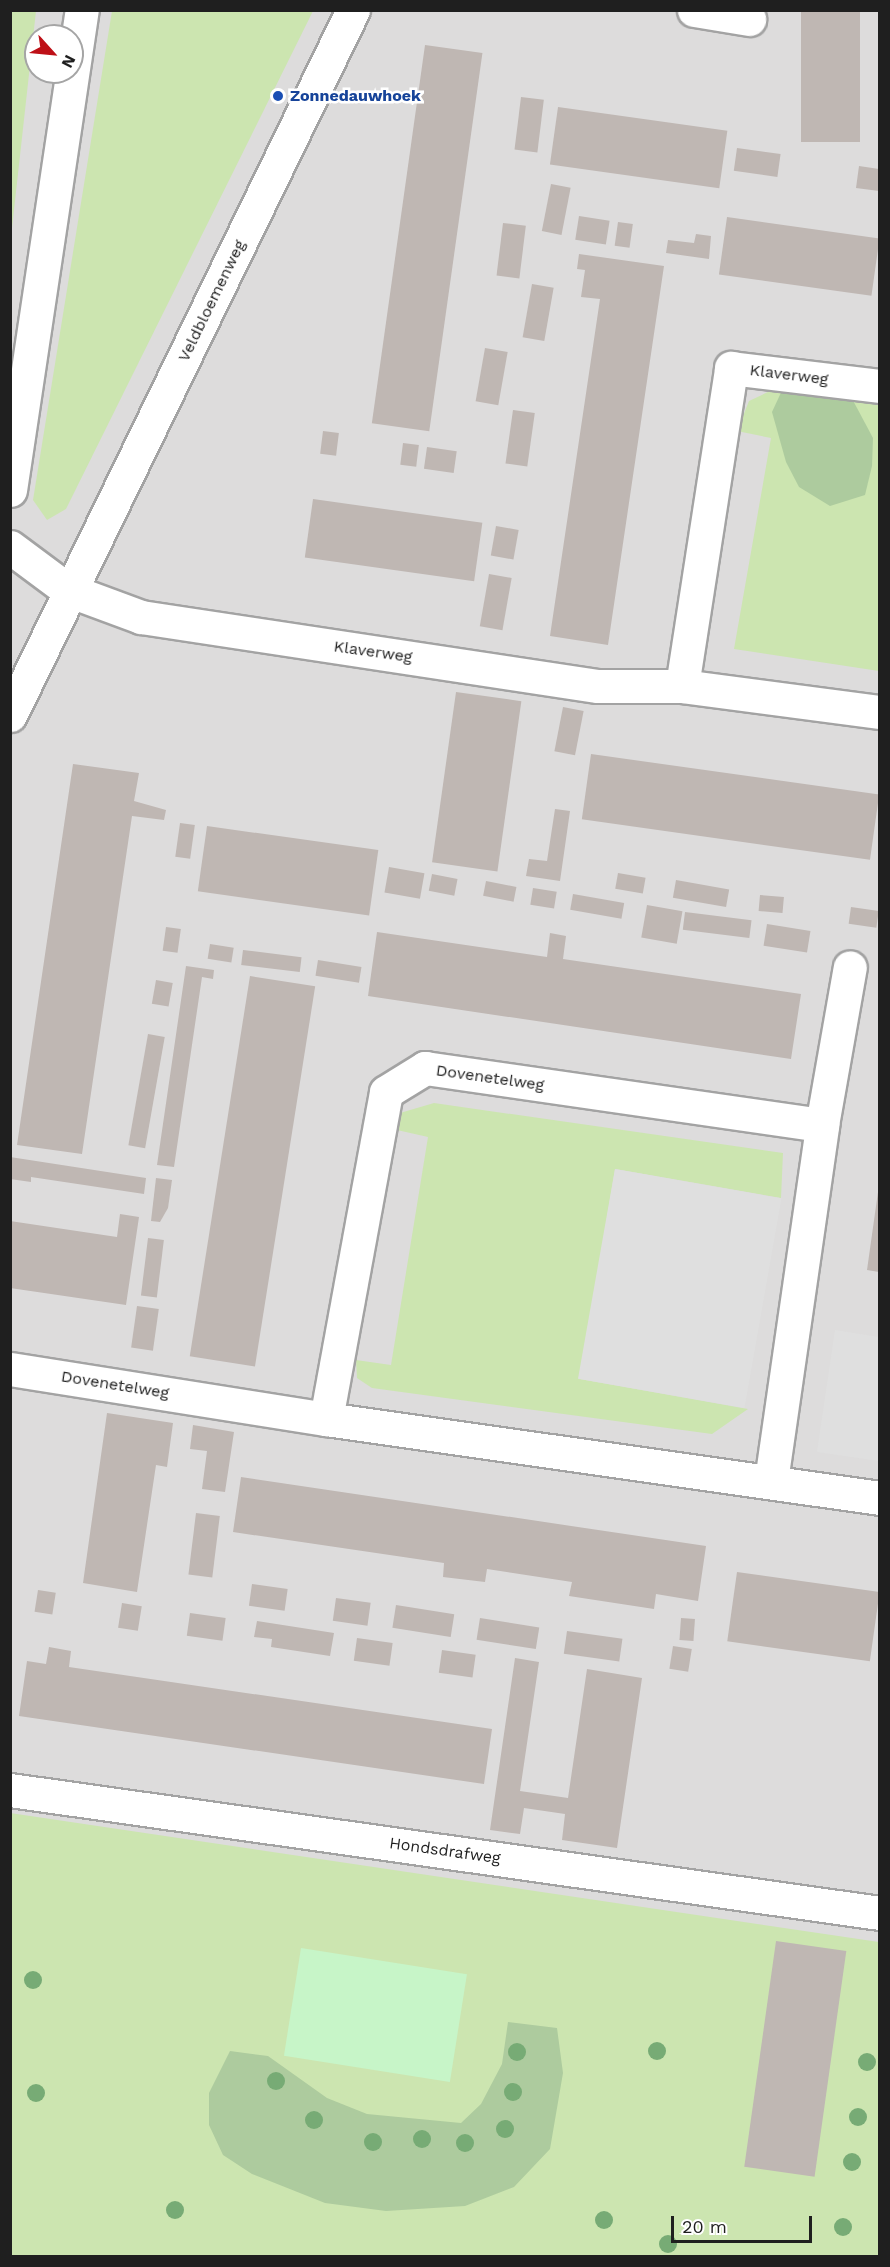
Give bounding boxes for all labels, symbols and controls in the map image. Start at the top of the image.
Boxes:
north arrow [24,24,84,84]
text: N [58,52,80,71]
place label: Zonnedauwhoek [290,86,421,106]
marker: Zonnedauwhoek [271,89,285,103]
street label: Veldbloemenweg [174,237,250,365]
street label: Klaverweg [749,361,829,389]
street label: Klaverweg [332,637,414,667]
street label: Dovenetelweg [435,1061,545,1095]
street label: Dovenetelweg [60,1367,170,1403]
street label: Hondsdrafweg [388,1834,502,1868]
scale bar [674,2204,815,2242]
text: 20 m [682,2216,727,2237]

